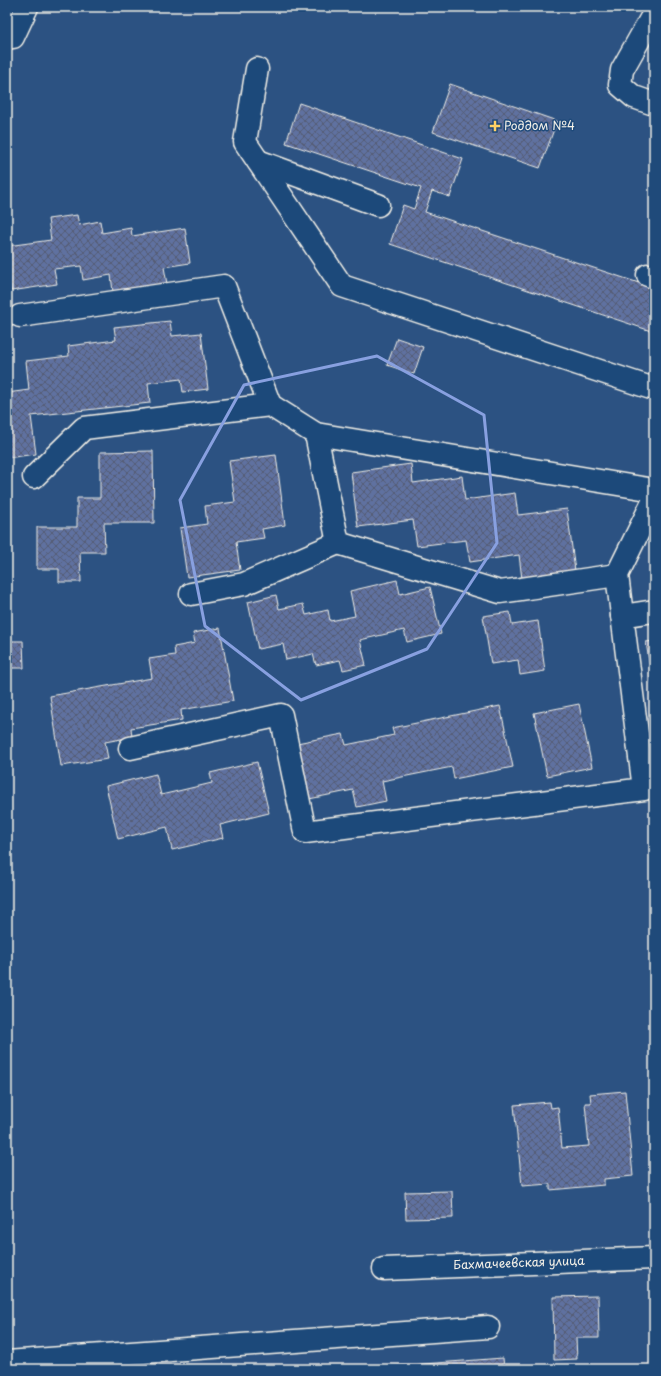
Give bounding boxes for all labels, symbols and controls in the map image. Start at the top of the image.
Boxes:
place label: Роддом №4 [504,116,575,134]
marker: Роддом №4 [489,120,501,132]
street label: Бахмачеевская улица [453,1251,585,1273]

